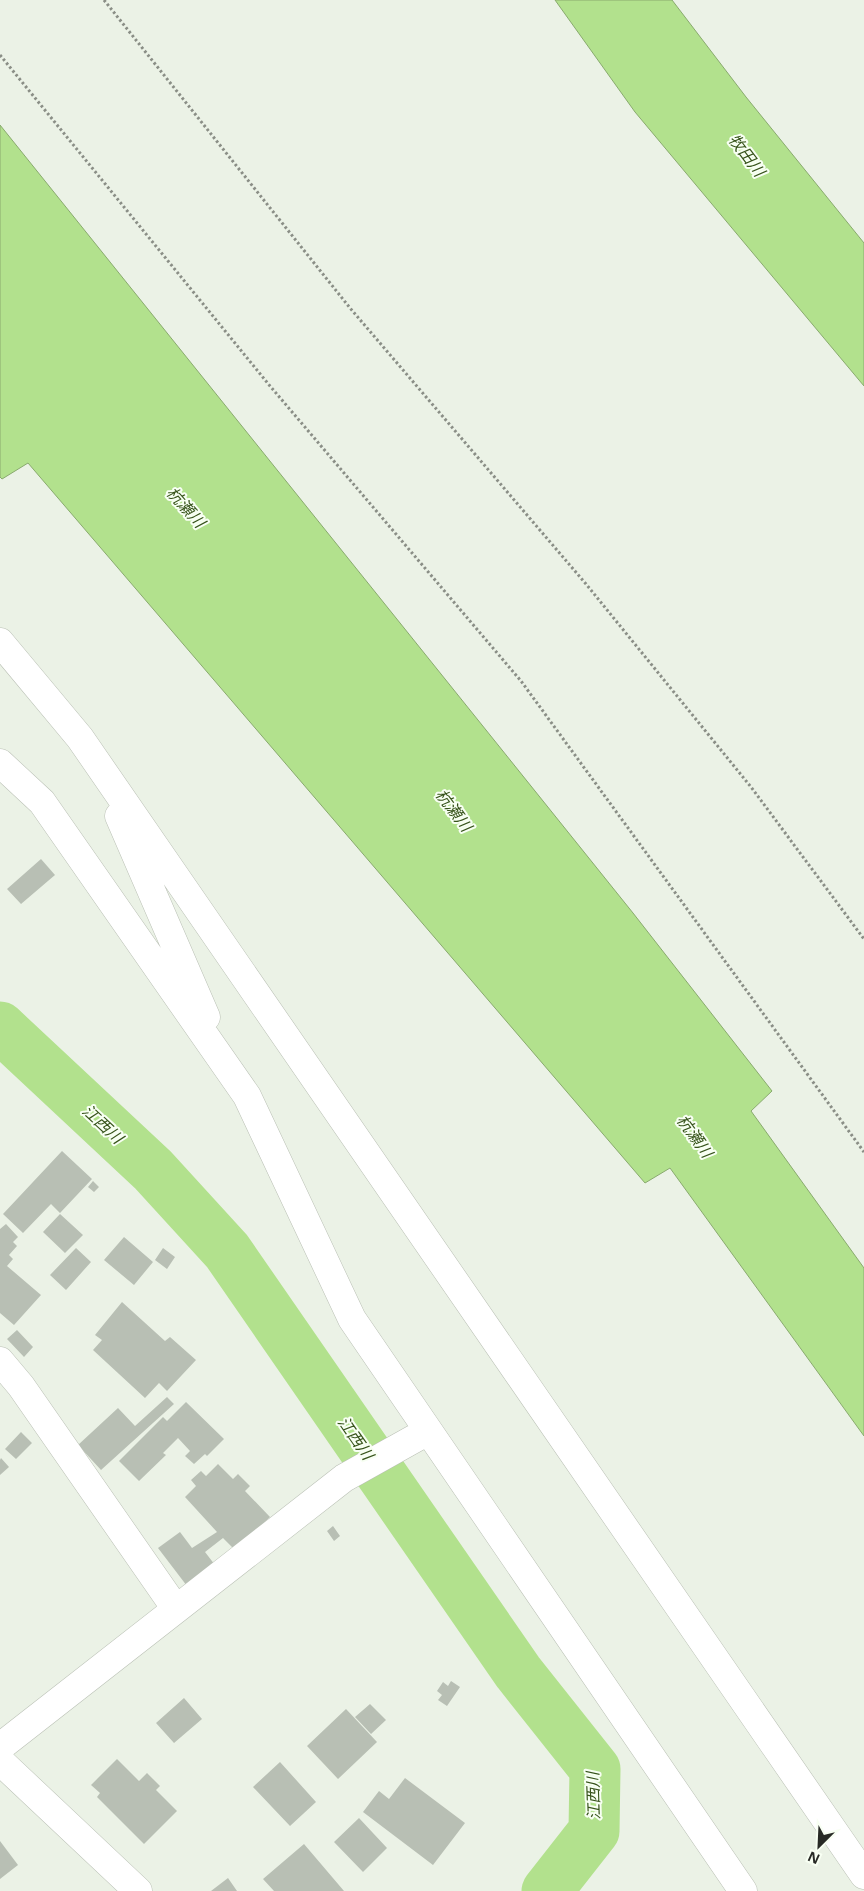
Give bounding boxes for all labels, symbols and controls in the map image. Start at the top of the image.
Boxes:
water label: 牧田川 [724,129,771,182]
water label: 杭瀬川 [162,482,212,534]
water label: 杭瀬川 [431,784,478,837]
water label: 江西川 [78,1100,130,1150]
water label: 杭瀬川 [672,1110,719,1163]
water label: 江西川 [333,1412,380,1466]
water label: 江西川 [581,1770,605,1820]
north arrow [794,1821,844,1871]
text: N [804,1847,823,1869]

